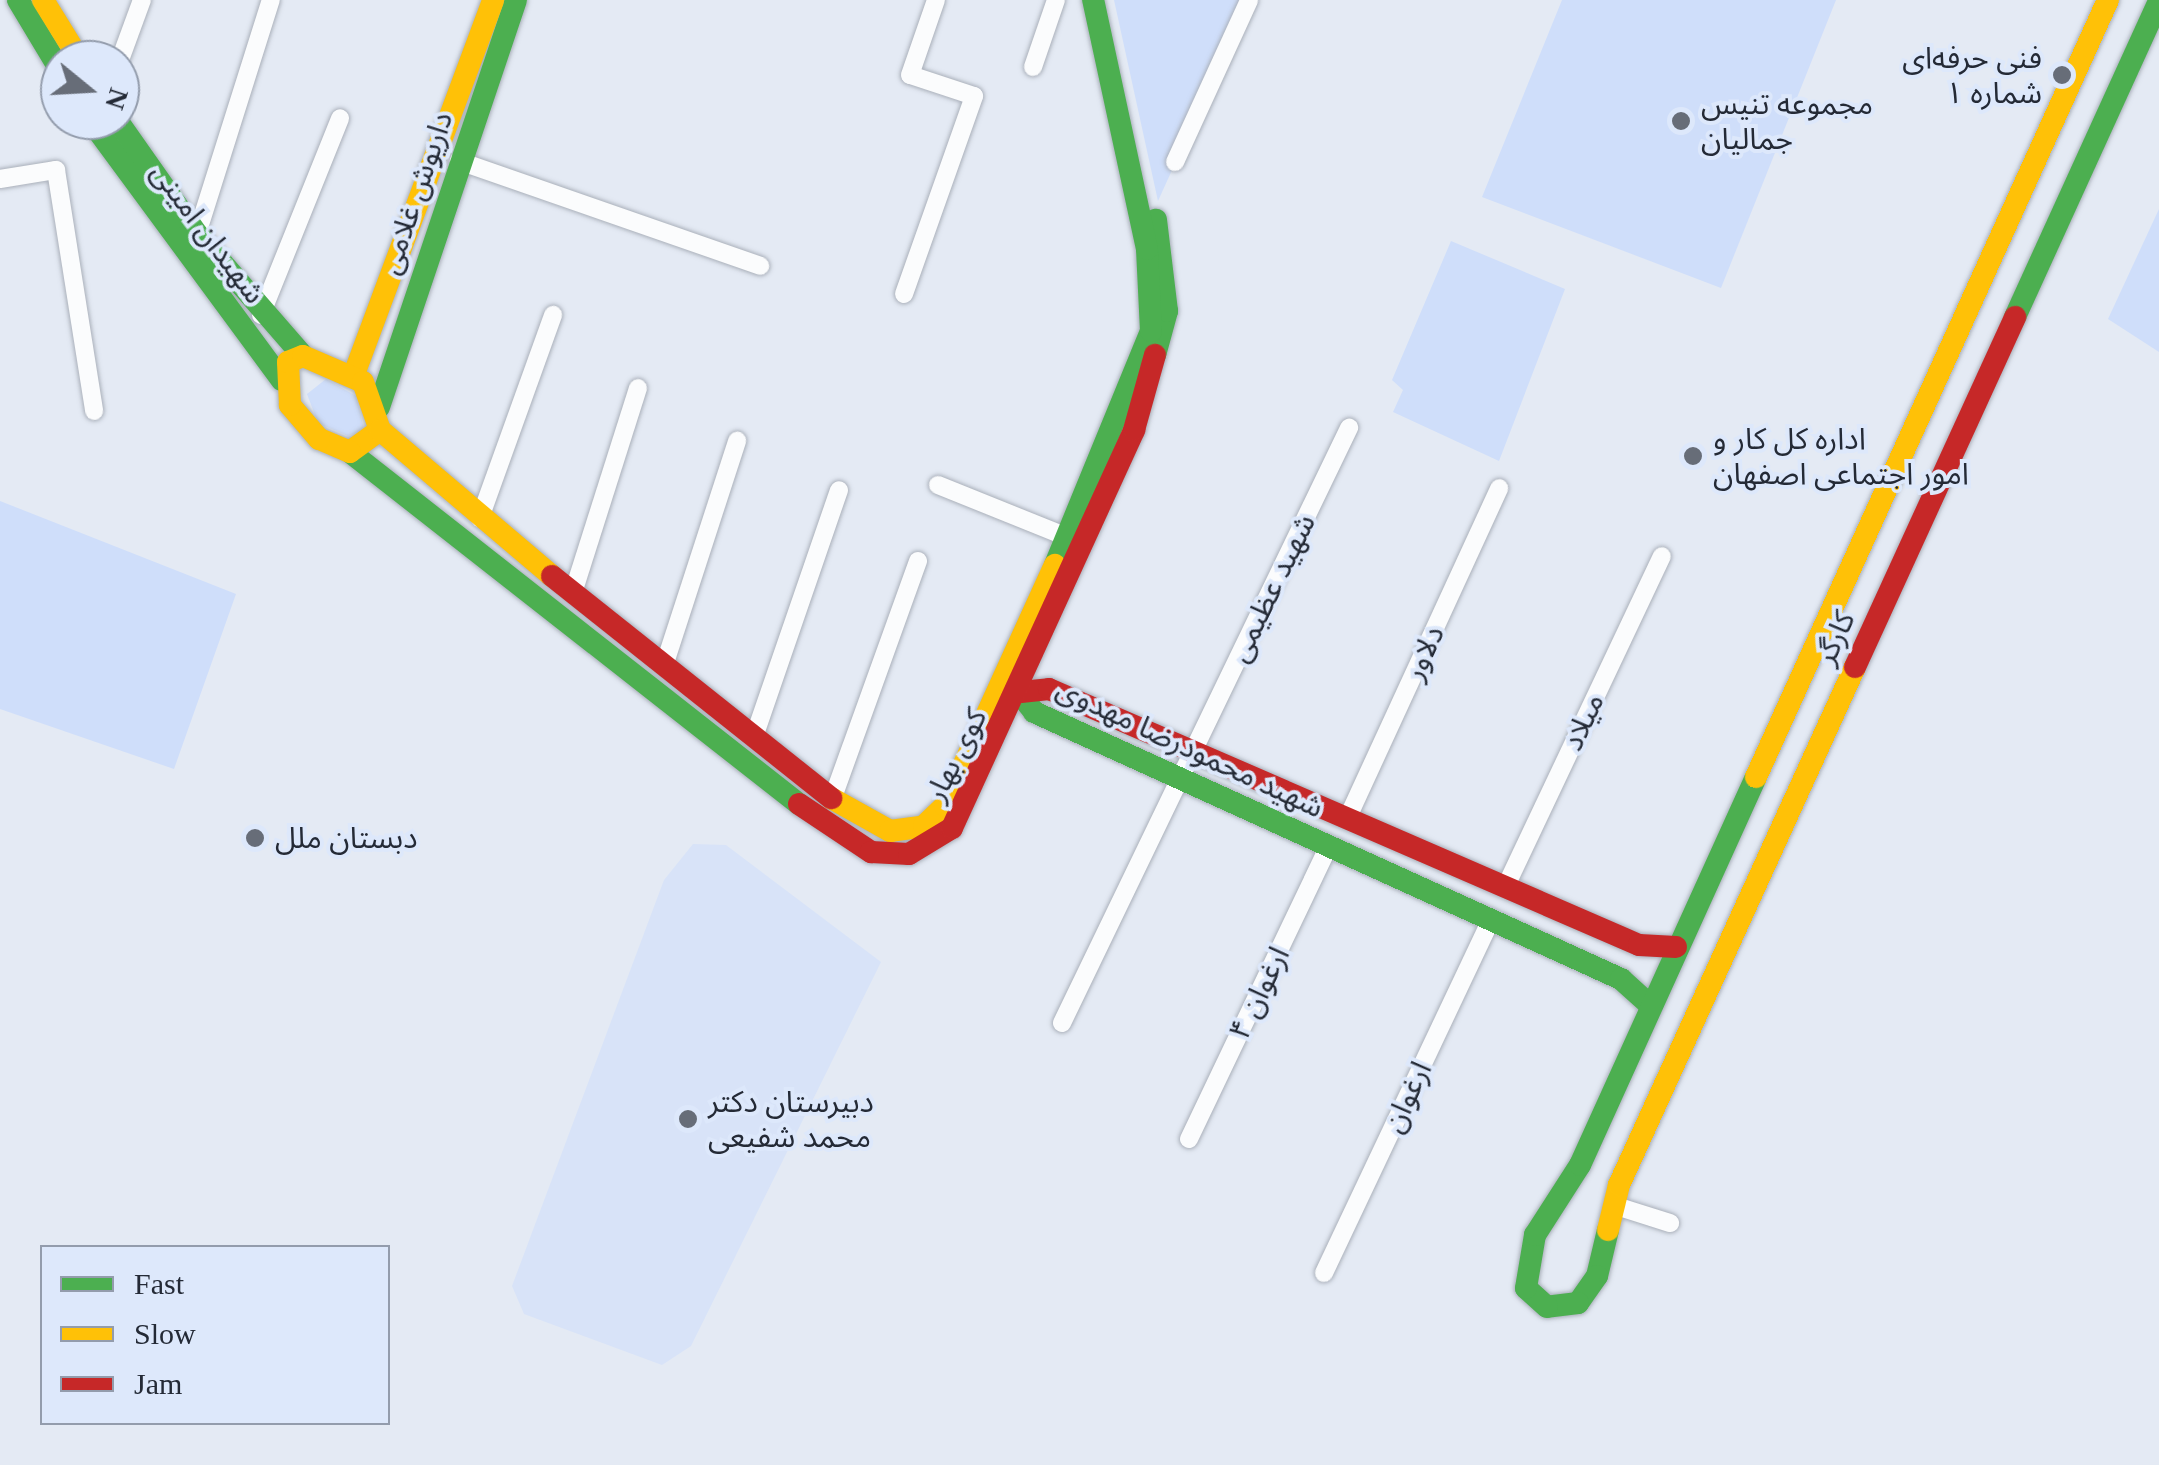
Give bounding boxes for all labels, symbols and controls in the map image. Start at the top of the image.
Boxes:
north arrow [40,40,140,140]
place label: فنی حرفه‌ای شماره ۱ [1902,40,2042,110]
marker: فنی حرفه‌ای شماره ۱ [2051,64,2073,86]
text: N [99,84,135,113]
place label: مجموعه تنیس جمالیان [1701,86,1873,156]
street label: داریوش غلامی [371,107,461,279]
marker: مجموعه تنیس جمالیان [1670,110,1692,132]
street label: شهیدان امینی [143,155,273,311]
place label: اداره کل کار و امور اجتماعی اصفهان [1713,421,1969,492]
marker: اداره کل کار و امور اجتماعی اصفهان [1682,445,1704,467]
street label: شهید عظیمی [1221,508,1323,668]
street label: کارگر [1807,605,1863,671]
street label: دلاور [1396,620,1452,686]
street label: شهید محمودرضا مهدوی [1051,670,1329,826]
street label: میلاد [1554,688,1612,756]
street label: کوی بهار [917,702,995,808]
place label: دبستان ملل [275,820,417,856]
marker: دبستان ملل [244,827,266,849]
street label: ارغوان ۴ [1221,941,1297,1045]
street label: ارغوان [1375,1056,1439,1138]
place label: دبیرستان دکتر محمد شفیعی [708,1084,874,1154]
marker: دبیرستان دکتر محمد شفیعی [677,1108,699,1130]
legend [40,1245,390,1425]
text: Fast [134,1267,184,1300]
text: Slow [134,1317,196,1350]
text: Jam [134,1367,182,1400]

